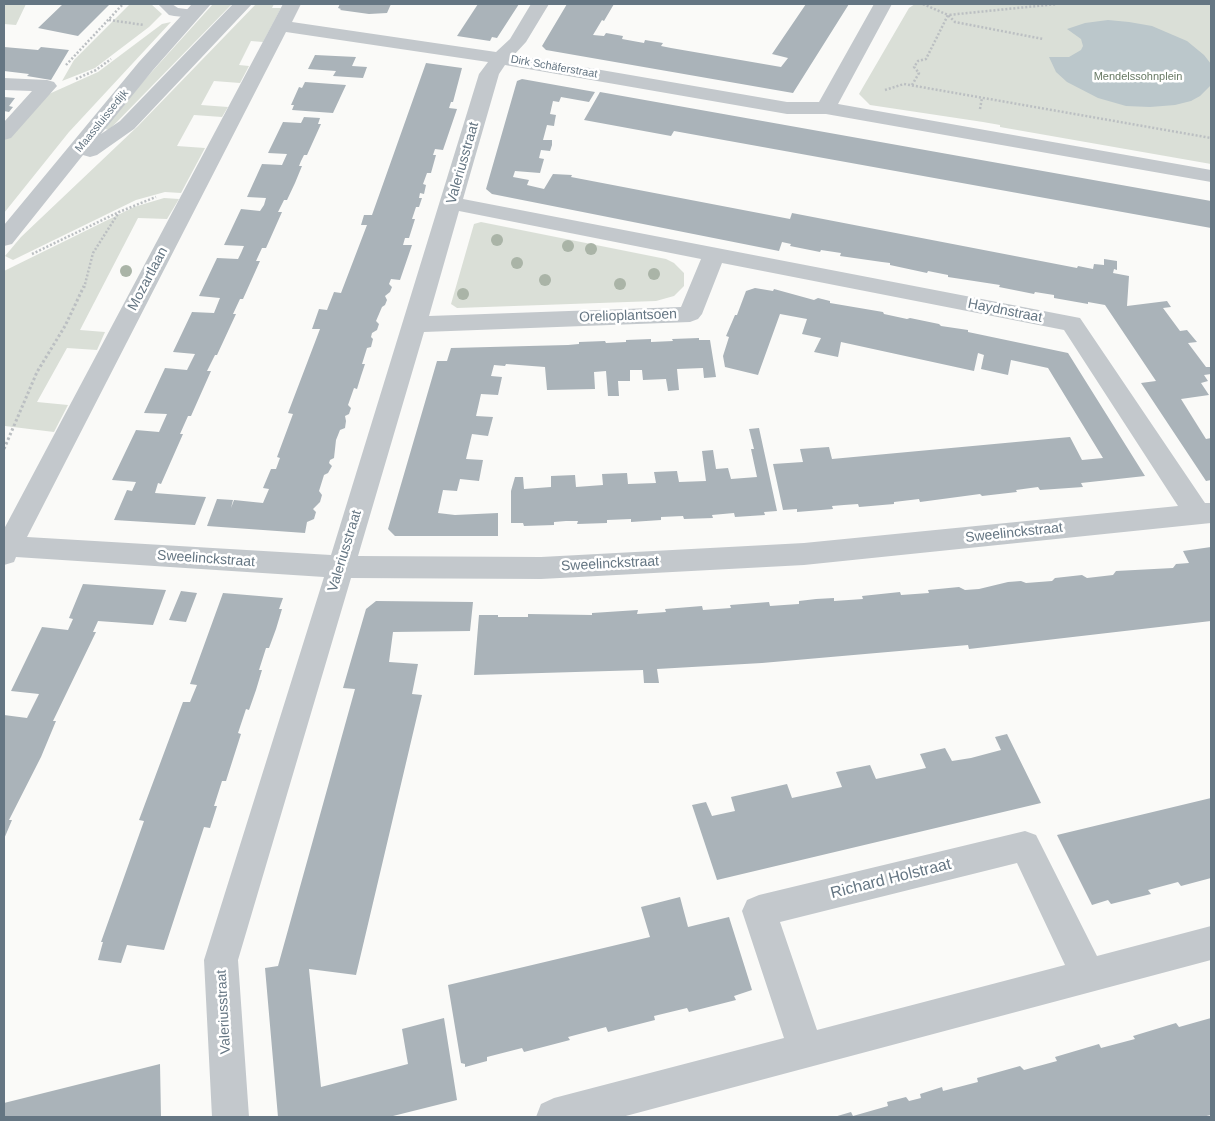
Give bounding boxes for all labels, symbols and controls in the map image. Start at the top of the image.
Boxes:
street label: Dirk Schäferstraat [510,53,598,81]
park label: Mendelssohnplein [1094,70,1182,84]
street label: Maassluissedijk [73,87,131,155]
street label: Valeriusstraat [443,120,483,206]
street label: Mozartlaan [124,244,172,314]
street label: Haydnstraat [966,296,1044,326]
street label: Orelioplantsoen [579,306,677,326]
street label: Valeriusstraat [325,508,365,594]
street label: Sweelinckstraat [964,520,1064,546]
street label: Sweelinckstraat [157,547,255,571]
street label: Sweelinckstraat [561,553,659,575]
street label: Richard Holstraat [829,855,953,903]
street label: Valeriusstraat [213,969,235,1055]

